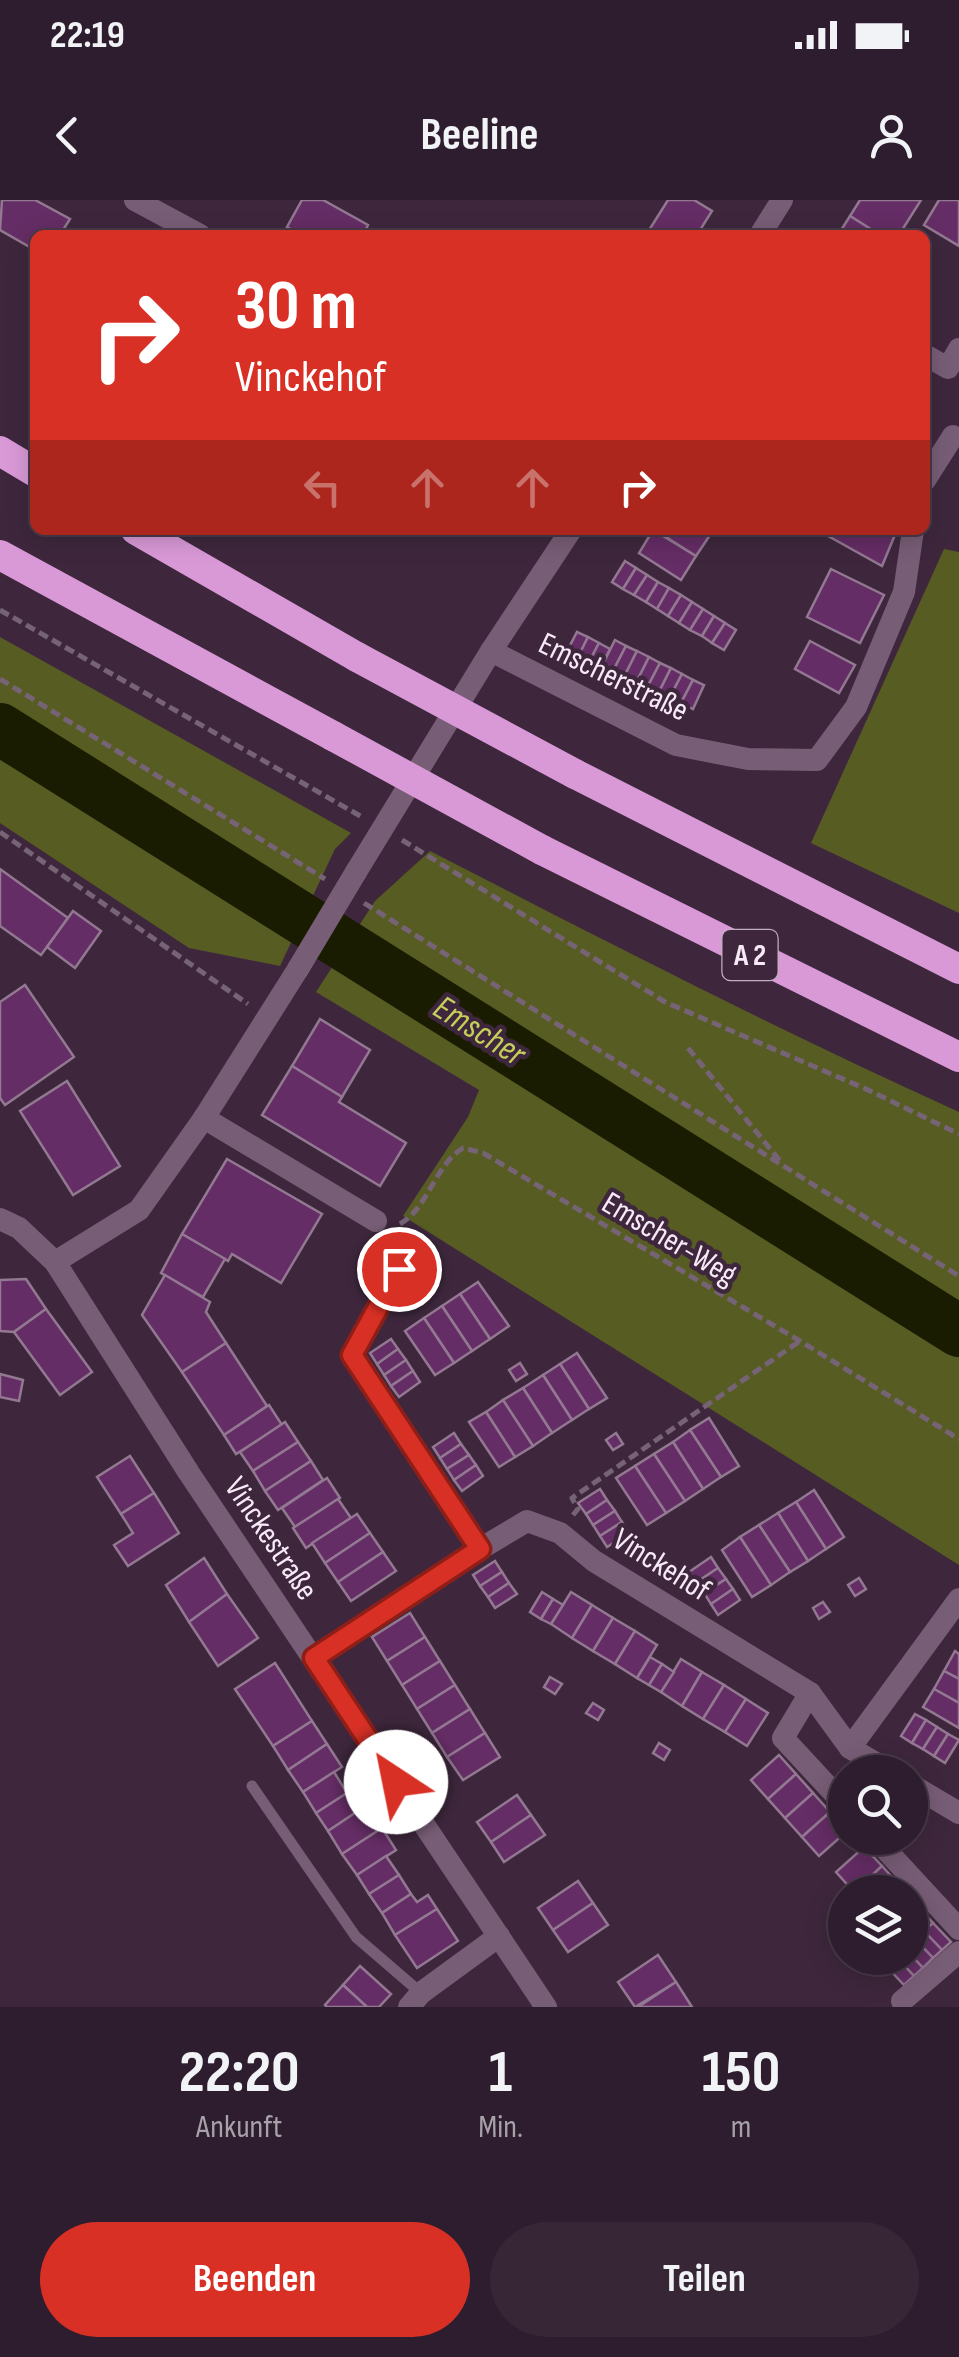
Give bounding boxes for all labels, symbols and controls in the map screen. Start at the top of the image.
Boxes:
text: 22:19 [50,13,125,58]
icon: back [40,108,95,163]
text: Beeline [421,108,538,163]
icon: person [864,108,919,163]
text: 30 m [235,265,357,349]
icon: right [70,270,200,400]
text: Vinckehof [235,350,386,405]
icon: left [295,460,350,515]
icon: ahead [400,460,455,515]
icon: ahead [505,460,560,515]
icon: right [610,460,665,515]
street label: Emscherstraße [532,624,695,730]
road number: A 2 [722,930,778,980]
water label: Emscher [425,986,534,1077]
street label: Emscher-Weg [595,1184,744,1295]
pin [357,1227,442,1312]
icon: arrive [372,1242,427,1297]
street label: Vinckestraße [215,1470,326,1608]
street label: Vinckehof [605,1520,718,1611]
position arrow [344,1730,448,1834]
map controls [828,1755,928,1975]
button: search [828,1755,928,1855]
button: layers [828,1875,928,1975]
text: 22:20 [179,2037,300,2109]
text: 1 [489,2037,512,2109]
text: 150 [702,2037,780,2109]
text: Ankunft [196,2108,282,2147]
text: Min. [478,2108,523,2147]
text: m [731,2108,751,2147]
button: Beenden [40,2222,470,2337]
button: Teilen [490,2222,919,2337]

